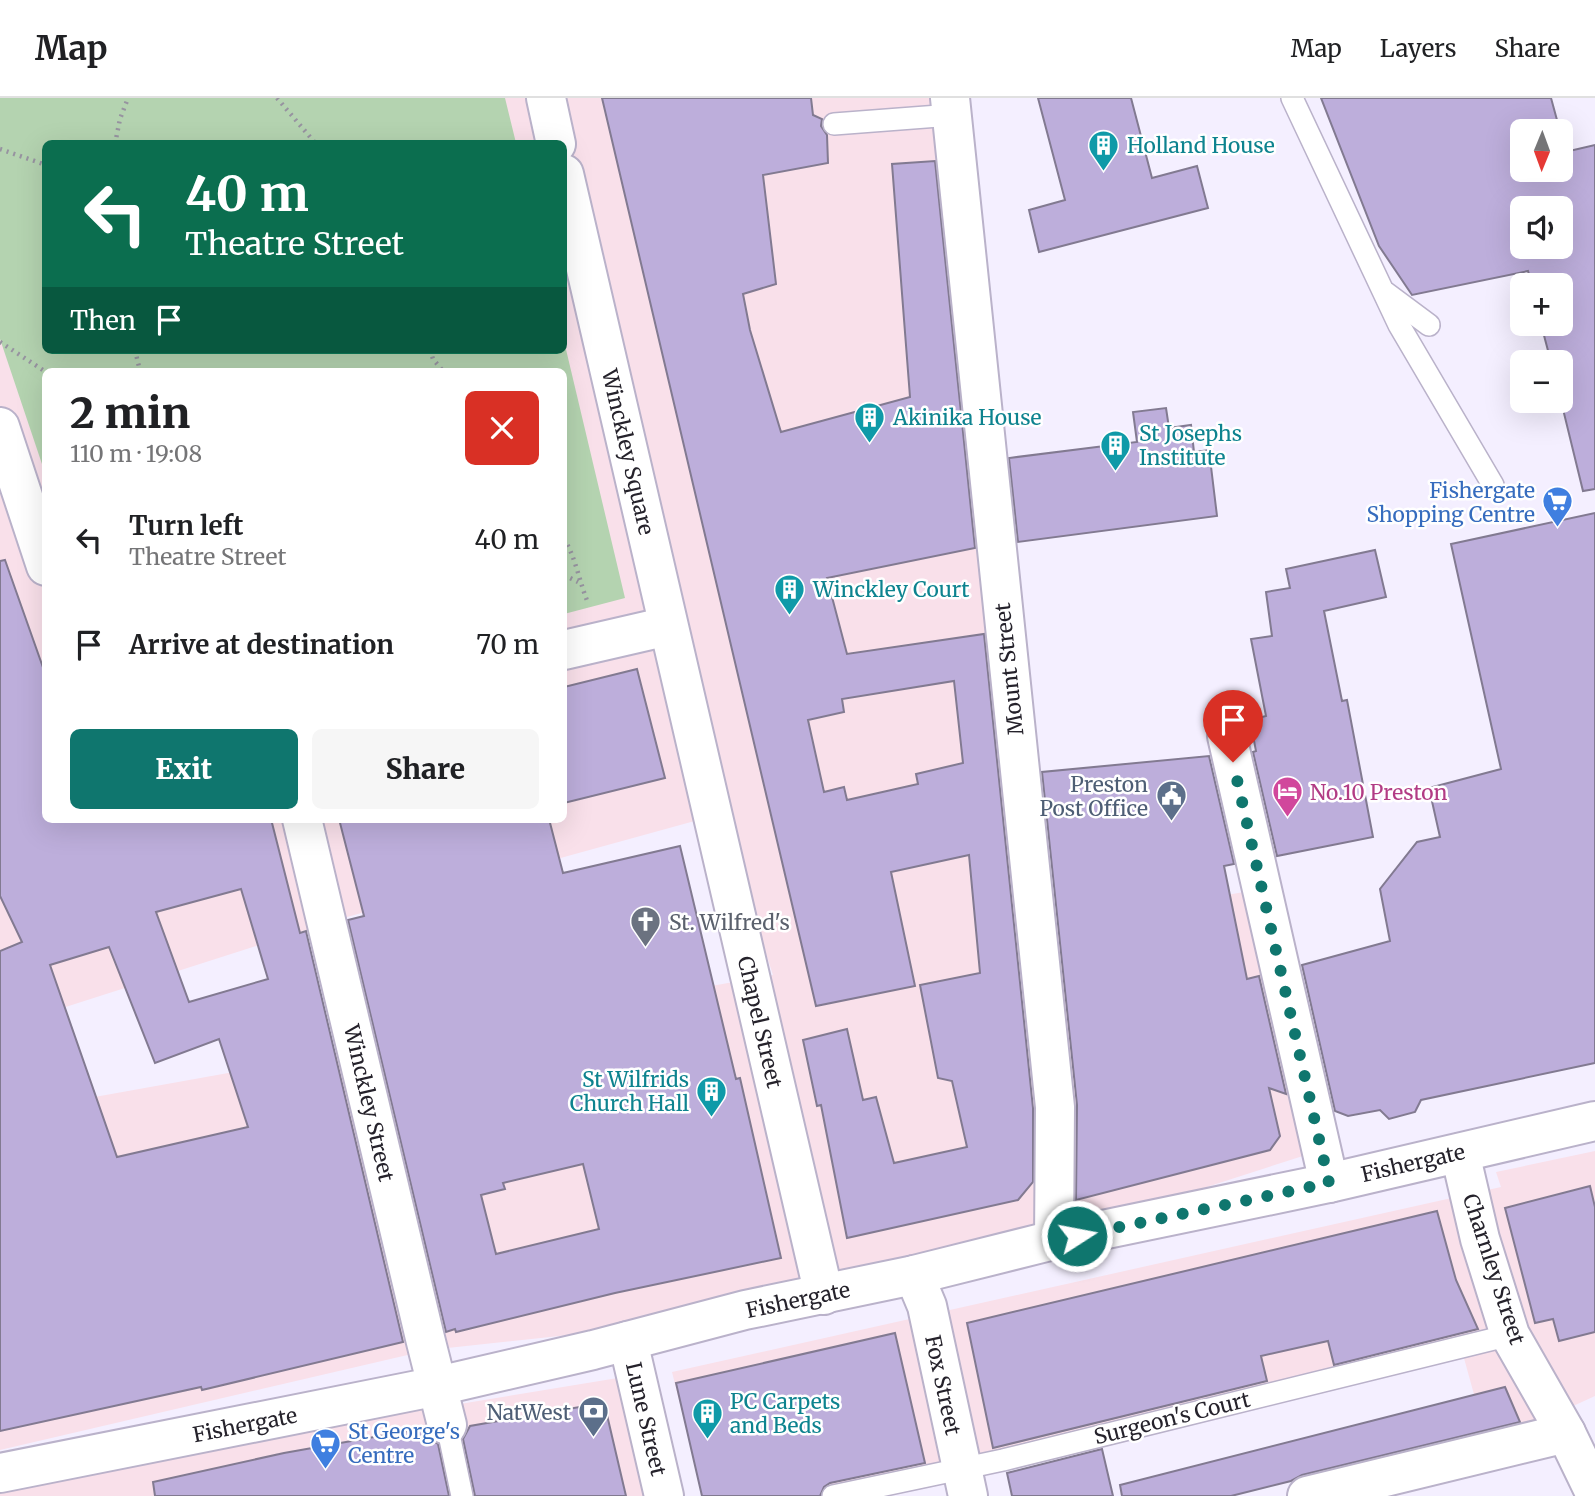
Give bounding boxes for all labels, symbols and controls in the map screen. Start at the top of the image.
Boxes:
text: Map [35,28,108,69]
text: Map [1291,33,1342,64]
text: Layers [1380,33,1456,64]
text: Share [1494,33,1560,64]
north arrow [1510,119,1573,182]
map controls [1510,119,1573,413]
building icon: Holland House [1087,128,1121,172]
place label: Holland House [1127,132,1275,159]
text: 40 m [185,163,309,224]
icon: left [70,168,161,259]
button: sound [1510,196,1573,259]
text: Theatre Street [185,224,404,264]
button: + [1510,273,1573,336]
icon: arrive [150,301,188,339]
text: Then [70,304,136,337]
button: − [1510,350,1573,413]
street label: Winckley Square [596,365,660,538]
text: 2 min [70,387,190,439]
button: close [465,391,539,465]
building icon: Akinika House [853,400,887,444]
place label: Akinika House [892,404,1042,431]
place label: St Josephs Institute [1139,420,1242,471]
building icon: St Josephs Institute [1099,428,1133,472]
text: 110 m · 19:08 [70,439,202,468]
place label: Fishergate Shopping Centre [1366,477,1535,528]
supermarket icon: Fishergate Shopping Centre [1541,485,1575,529]
text: Turn left [129,509,243,542]
icon: left [70,521,108,559]
text: 40 m [475,523,539,556]
text: Theatre Street [129,542,286,571]
building icon: Winckley Court [773,572,807,616]
place label: Winckley Court [812,576,969,603]
street label: Mount Street [989,602,1029,736]
icon: arrive [70,626,108,664]
text: Arrive at destination [129,628,394,661]
text: 70 m [476,628,539,661]
pin [1203,690,1263,762]
icon: arrive [1214,701,1252,739]
button: Exit [70,729,298,809]
button: Share [312,729,539,809]
place label: Preston Post Office [1039,771,1148,822]
hotel icon: No.10 Preston [1270,775,1304,819]
public building icon: Preston Post Office [1154,779,1188,823]
place label: No.10 Preston [1310,779,1448,806]
church icon: St. Wilfred's [629,905,663,949]
place label: St. Wilfred's [669,909,790,936]
street label: Chapel Street [732,953,788,1091]
street label: Winckley Street [338,1021,400,1184]
place label: St Wilfrids Church Hall [570,1066,689,1117]
building icon: St Wilfrids Church Hall [695,1074,729,1118]
street label: Fishergate [1358,1138,1468,1188]
street label: Charnley Street [1457,1190,1531,1348]
position arrow [1040,1199,1114,1273]
street label: Fishergate [744,1276,853,1324]
street label: Fox Street [919,1333,967,1437]
street label: Lune Street [620,1360,672,1478]
street label: Surgeon's Court [1091,1386,1253,1450]
place label: PC Carpets and Beds [730,1388,840,1439]
bank icon: NatWest [577,1395,611,1439]
building icon: PC Carpets and Beds [690,1396,724,1440]
place label: NatWest [487,1399,571,1426]
street label: Fishergate [191,1402,299,1448]
place label: St George's Centre [348,1418,460,1469]
supermarket icon: St George's Centre [308,1426,342,1470]

